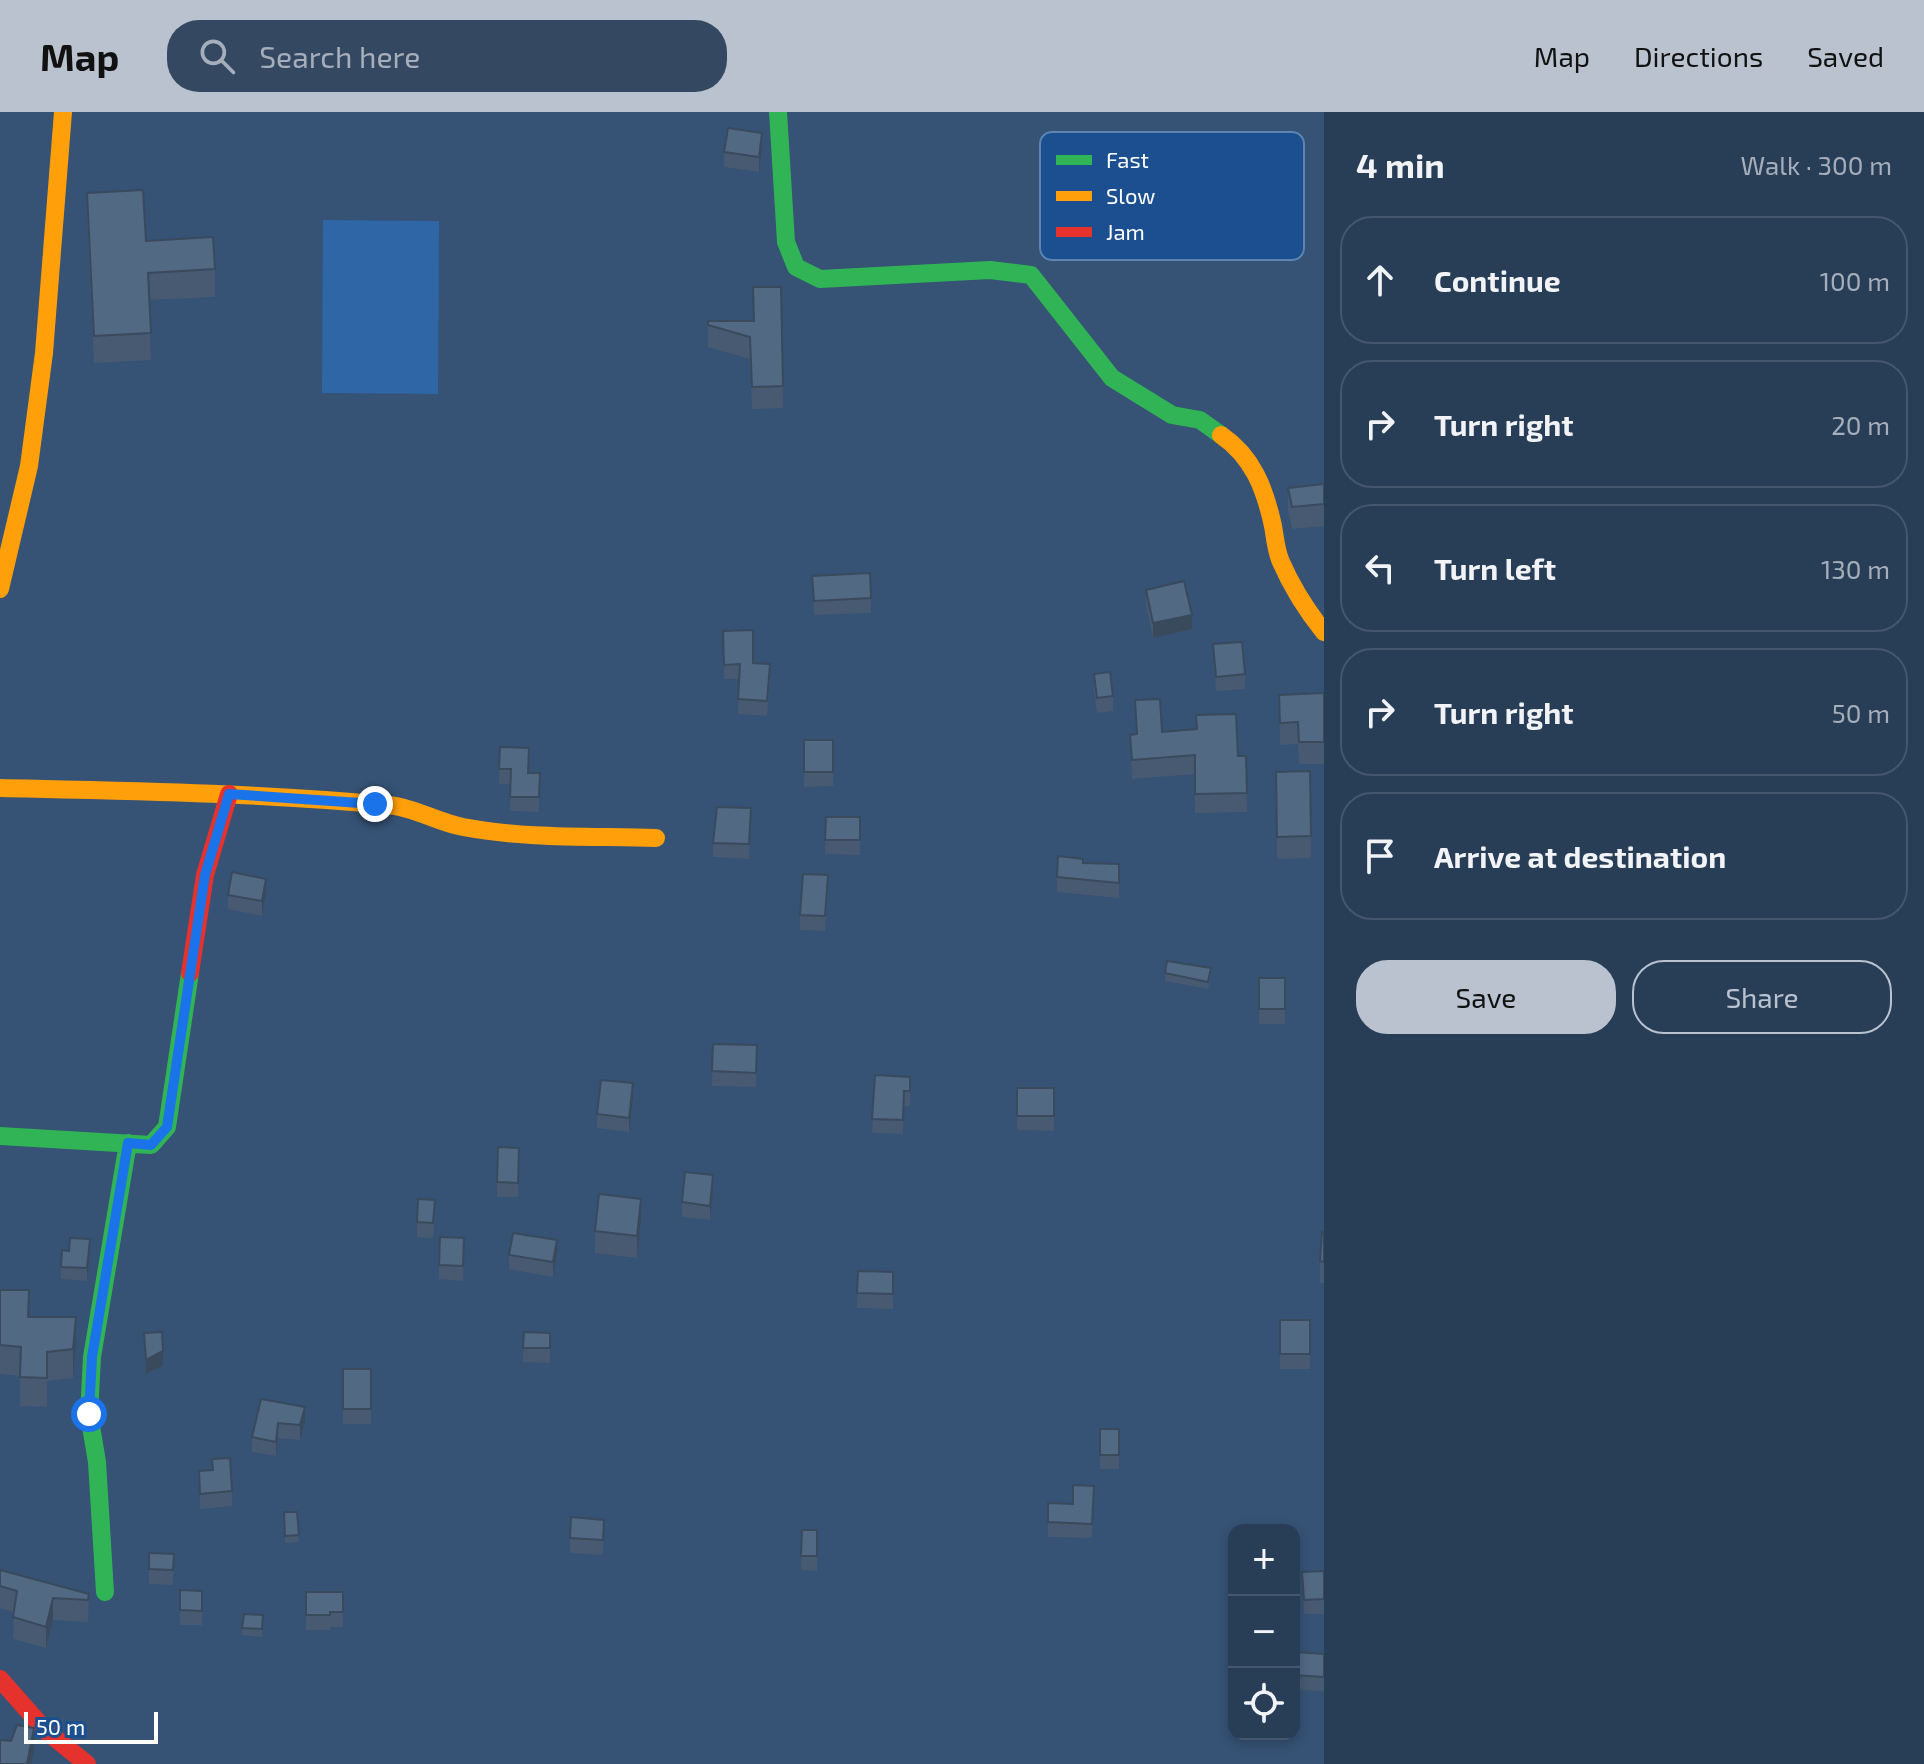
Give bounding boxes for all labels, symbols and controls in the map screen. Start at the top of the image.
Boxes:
search box [167,20,727,92]
text: Map [40,33,119,79]
icon: search [195,34,239,78]
text: Search here [259,38,420,74]
text: Map [1534,39,1590,73]
text: Directions [1634,39,1763,73]
text: Saved [1807,39,1884,73]
legend [1040,132,1304,260]
text: 4 min [1356,144,1445,185]
text: Fast [1106,146,1149,172]
text: Walk · 300 m [1741,149,1892,180]
text: Slow [1106,182,1155,208]
text: Jam [1106,218,1145,244]
icon: ahead [1358,258,1402,302]
text: Continue [1434,262,1561,298]
text: 100 m [1820,265,1890,296]
icon: right [1358,402,1402,446]
text: Turn right [1434,406,1574,442]
text: 20 m [1831,409,1890,440]
icon: left [1358,546,1402,590]
text: Turn left [1434,550,1556,586]
text: 130 m [1821,553,1890,584]
icon: right [1358,690,1402,734]
text: Turn right [1434,694,1574,730]
text: 50 m [1832,697,1890,728]
route end [357,786,393,822]
icon: arrive [1358,834,1402,878]
text: Arrive at destination [1434,838,1726,874]
button: Save [1356,960,1616,1034]
button: Share [1632,960,1892,1034]
route start [71,1396,107,1432]
map controls [1228,1524,1300,1740]
button: + [1228,1524,1300,1596]
button: − [1228,1596,1300,1668]
button: locate [1228,1668,1300,1740]
scale bar [24,1708,158,1744]
text: 50 m [36,1713,85,1739]

